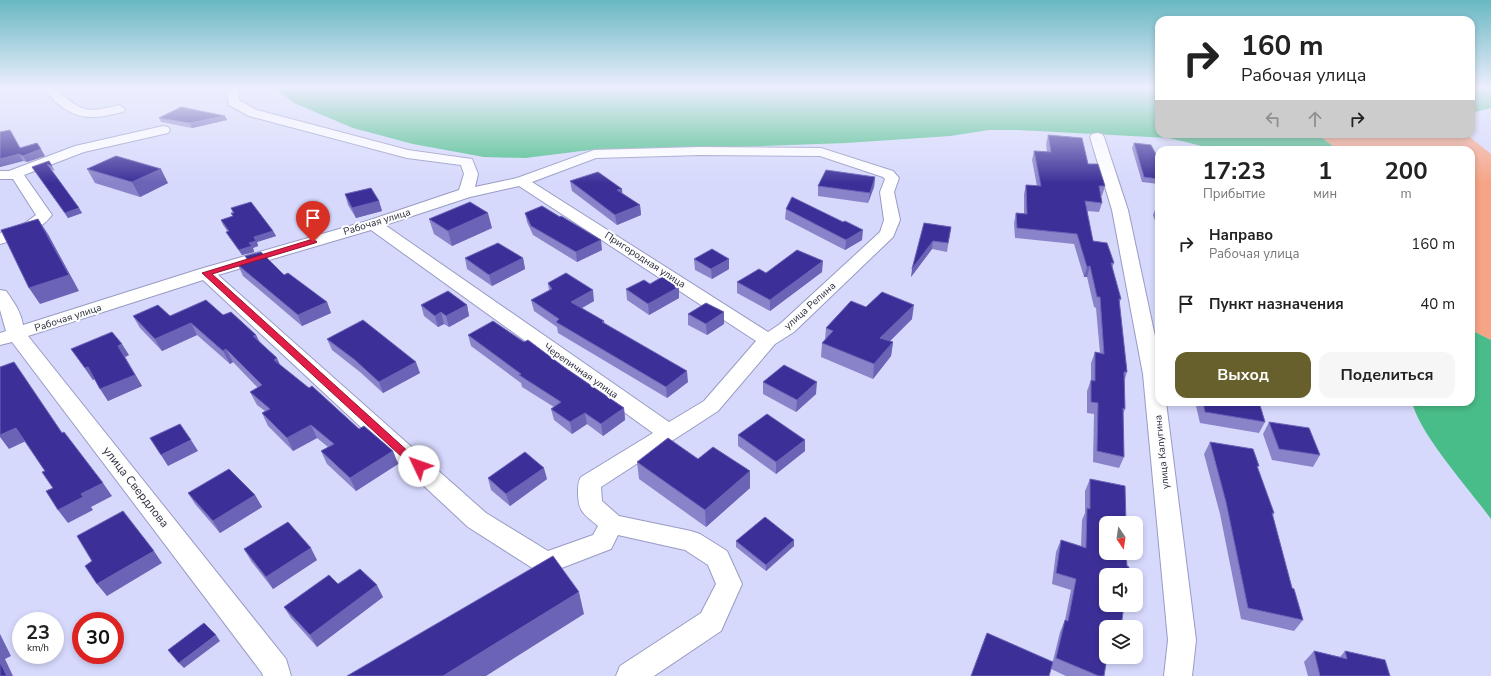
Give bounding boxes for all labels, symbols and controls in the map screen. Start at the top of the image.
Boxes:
text: 160 m [1241,27,1324,65]
icon: right [1175,32,1227,84]
text: Рабочая улица [1241,63,1366,87]
icon: left [1262,108,1284,130]
icon: ahead [1304,108,1326,130]
icon: right [1346,108,1368,130]
text: 17:23 [1202,155,1266,187]
text: 1 [1318,155,1332,187]
text: 200 [1384,155,1428,187]
text: Прибытие [1203,185,1265,203]
text: мин [1313,185,1337,203]
text: m [1400,185,1412,203]
pin [296,201,330,242]
street label: Рабочая улица [342,205,412,239]
icon: arrive [302,207,324,229]
text: Направо [1209,225,1273,245]
street label: Пригородная улица [602,229,688,291]
icon: right [1175,233,1197,255]
text: 160 m [1411,234,1455,254]
text: Рабочая улица [1209,245,1300,263]
street label: улица Репина [781,279,839,333]
icon: arrive [1175,293,1197,315]
text: Пункт назначения [1209,294,1344,314]
text: 40 m [1420,294,1455,314]
street label: Рабочая улица [33,301,103,335]
street label: Черепичная улица [541,340,621,402]
button: Выход [1175,352,1311,398]
button: Поделиться [1319,352,1455,398]
street label: улица Калугина [1151,414,1173,490]
street label: улица Свердлова [99,443,173,531]
position arrow [398,445,440,487]
north arrow [1099,516,1143,560]
map controls [1099,516,1143,664]
button: sound [1099,568,1143,612]
speed limit sign: 30 [72,612,124,664]
text: 23 [26,619,50,646]
button: layers [1099,620,1143,664]
text: km/h [27,641,49,655]

